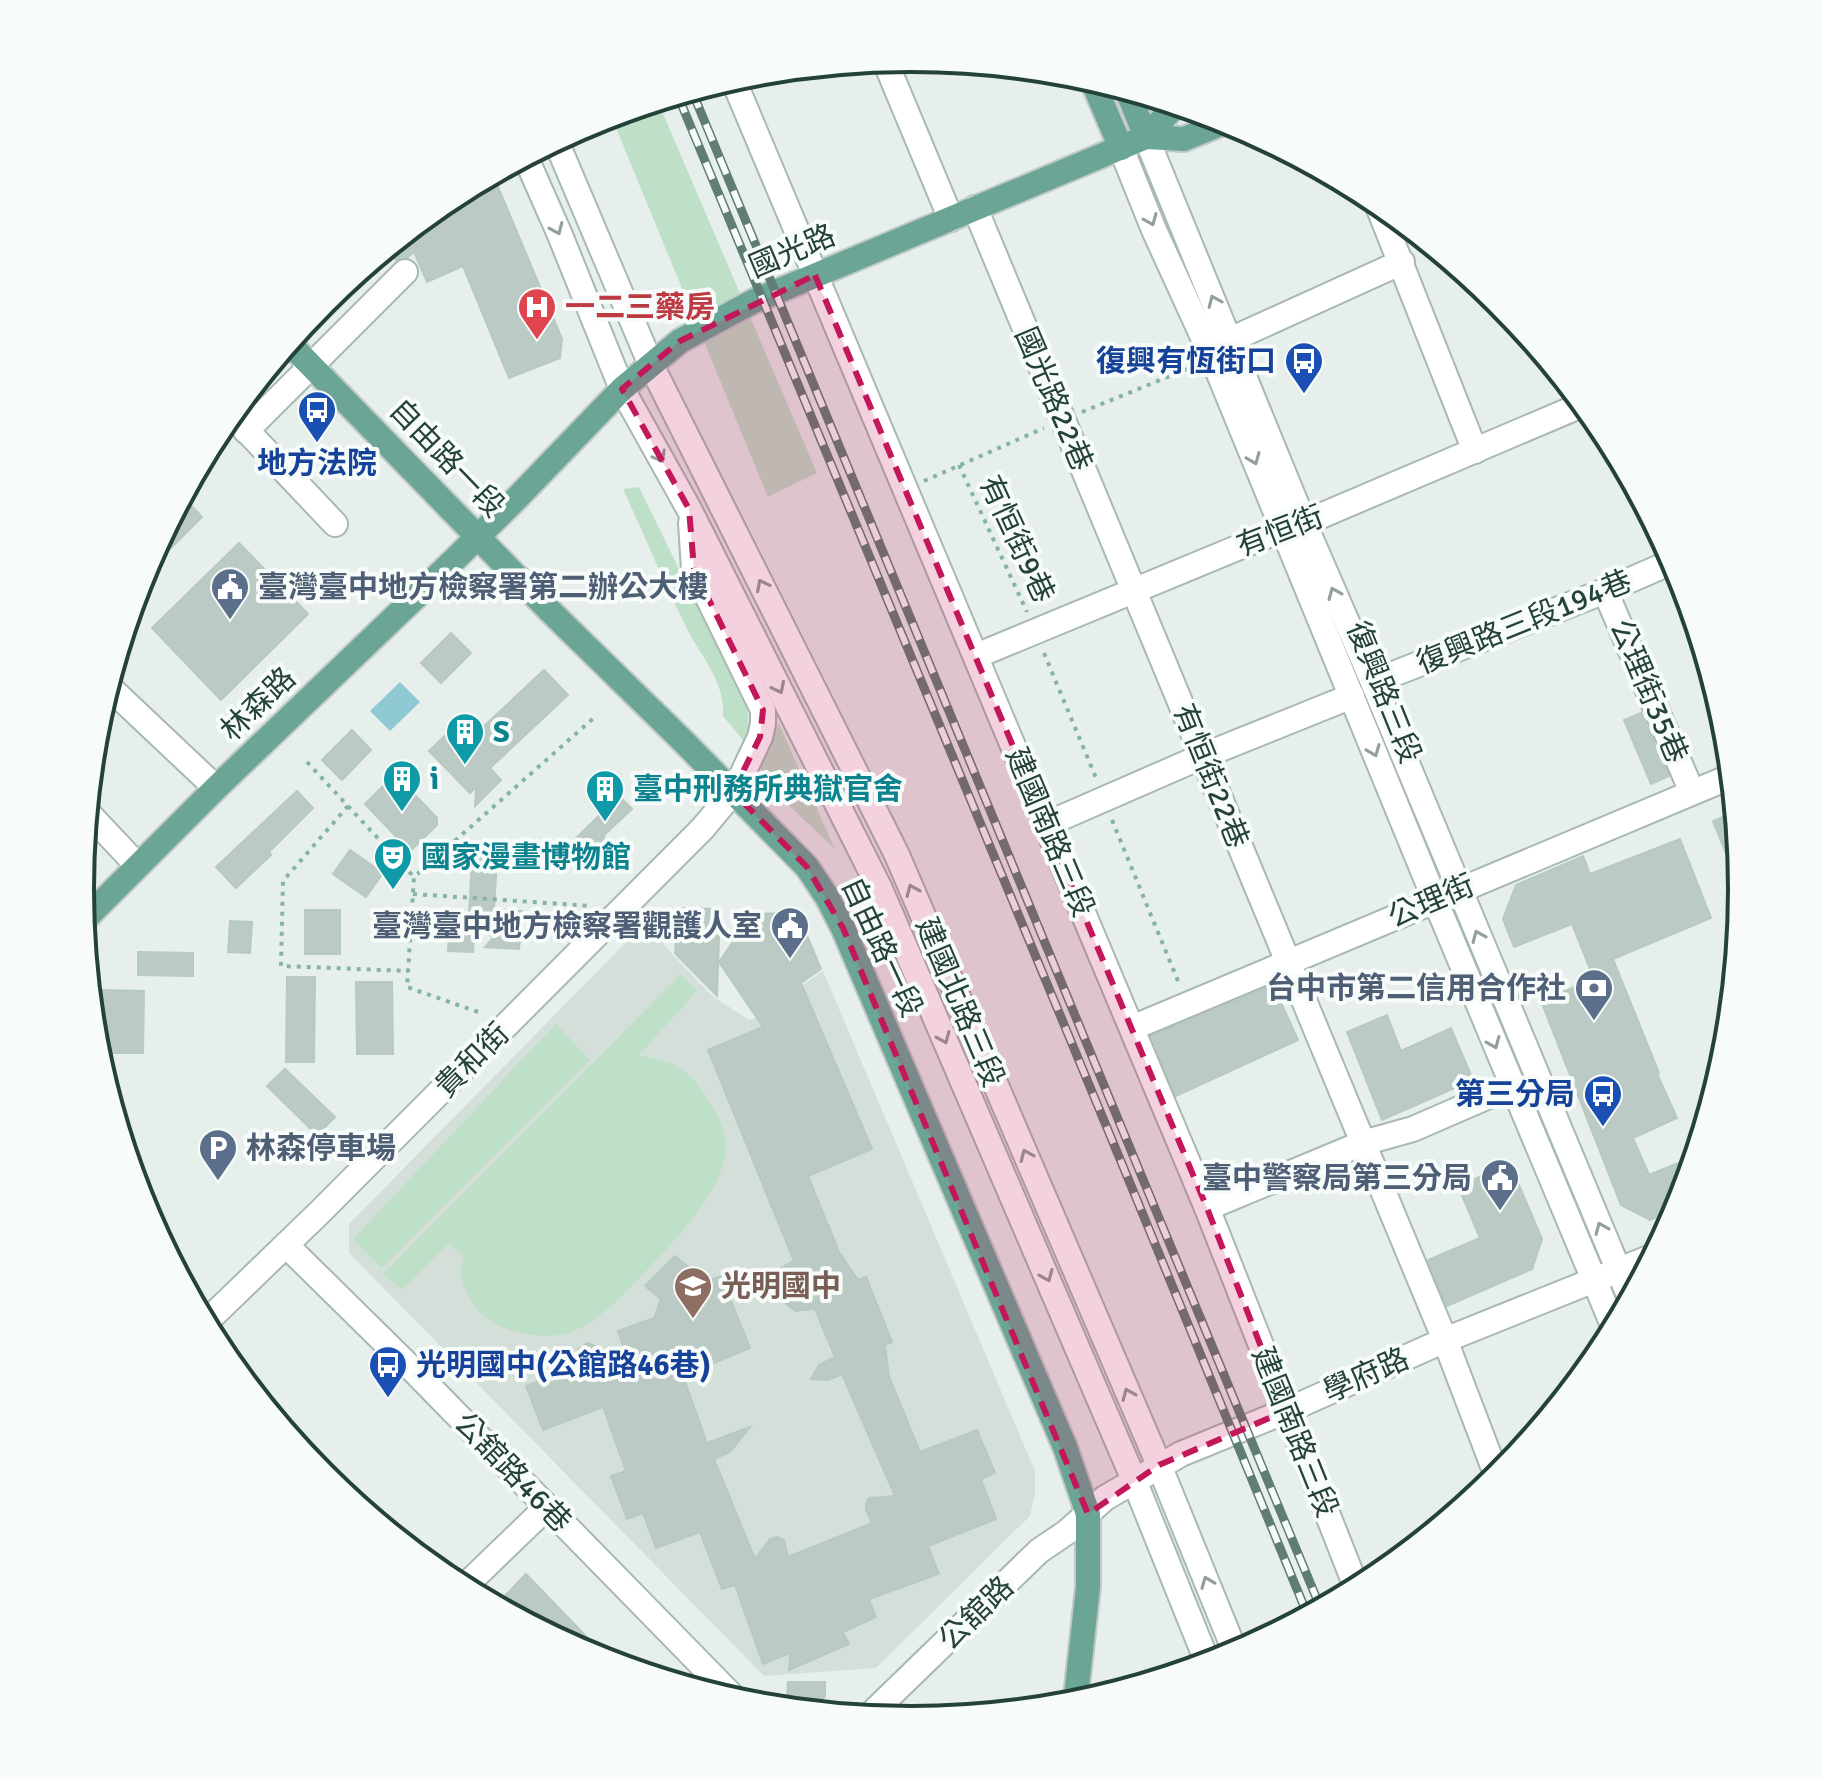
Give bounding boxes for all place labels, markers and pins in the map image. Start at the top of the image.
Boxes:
hospital icon: 一二三藥房 [516,286,558,341]
place label: 一二三藥房 [565,289,715,326]
bus stop icon: 復興有恆街口 [1283,340,1325,395]
place label: 復興有恆街口 [1096,343,1276,380]
bus stop icon: 地方法院 [296,389,338,444]
place label: 地方法院 [257,445,377,482]
public building icon: 臺灣臺中地方檢察署第二辦公大樓 [209,566,251,621]
place label: 臺灣臺中地方檢察署第二辦公大樓 [258,569,708,606]
building icon: S [444,711,486,766]
place label: S [493,714,510,751]
building icon: i [381,758,423,813]
place label: i [430,761,439,798]
building icon: 臺中刑務所典獄官舍 [584,768,626,823]
place label: 臺中刑務所典獄官舍 [633,771,903,808]
theatre icon: 國家漫畫博物館 [372,836,414,891]
place label: 國家漫畫博物館 [421,839,631,876]
public building icon: 臺灣臺中地方檢察署觀護人室 [769,905,811,960]
place label: 臺灣臺中地方檢察署觀護人室 [372,908,762,945]
bank icon: 台中市第二信用合作社 [1573,967,1615,1022]
place label: 台中市第二信用合作社 [1266,970,1566,1007]
bus stop icon: 第三分局 [1582,1073,1624,1128]
place label: 第三分局 [1455,1076,1575,1113]
parking icon: 林森停車場 [197,1127,239,1182]
place label: 林森停車場 [246,1130,396,1167]
public building icon: 臺中警察局第三分局 [1479,1157,1521,1212]
place label: 臺中警察局第三分局 [1202,1160,1472,1197]
school or university icon: 光明國中 [672,1265,714,1320]
place label: 光明國中 [721,1268,841,1305]
bus stop icon: 光明國中(公館路46巷) [367,1344,409,1399]
place label: 光明國中(公館路46巷) [416,1347,711,1384]

